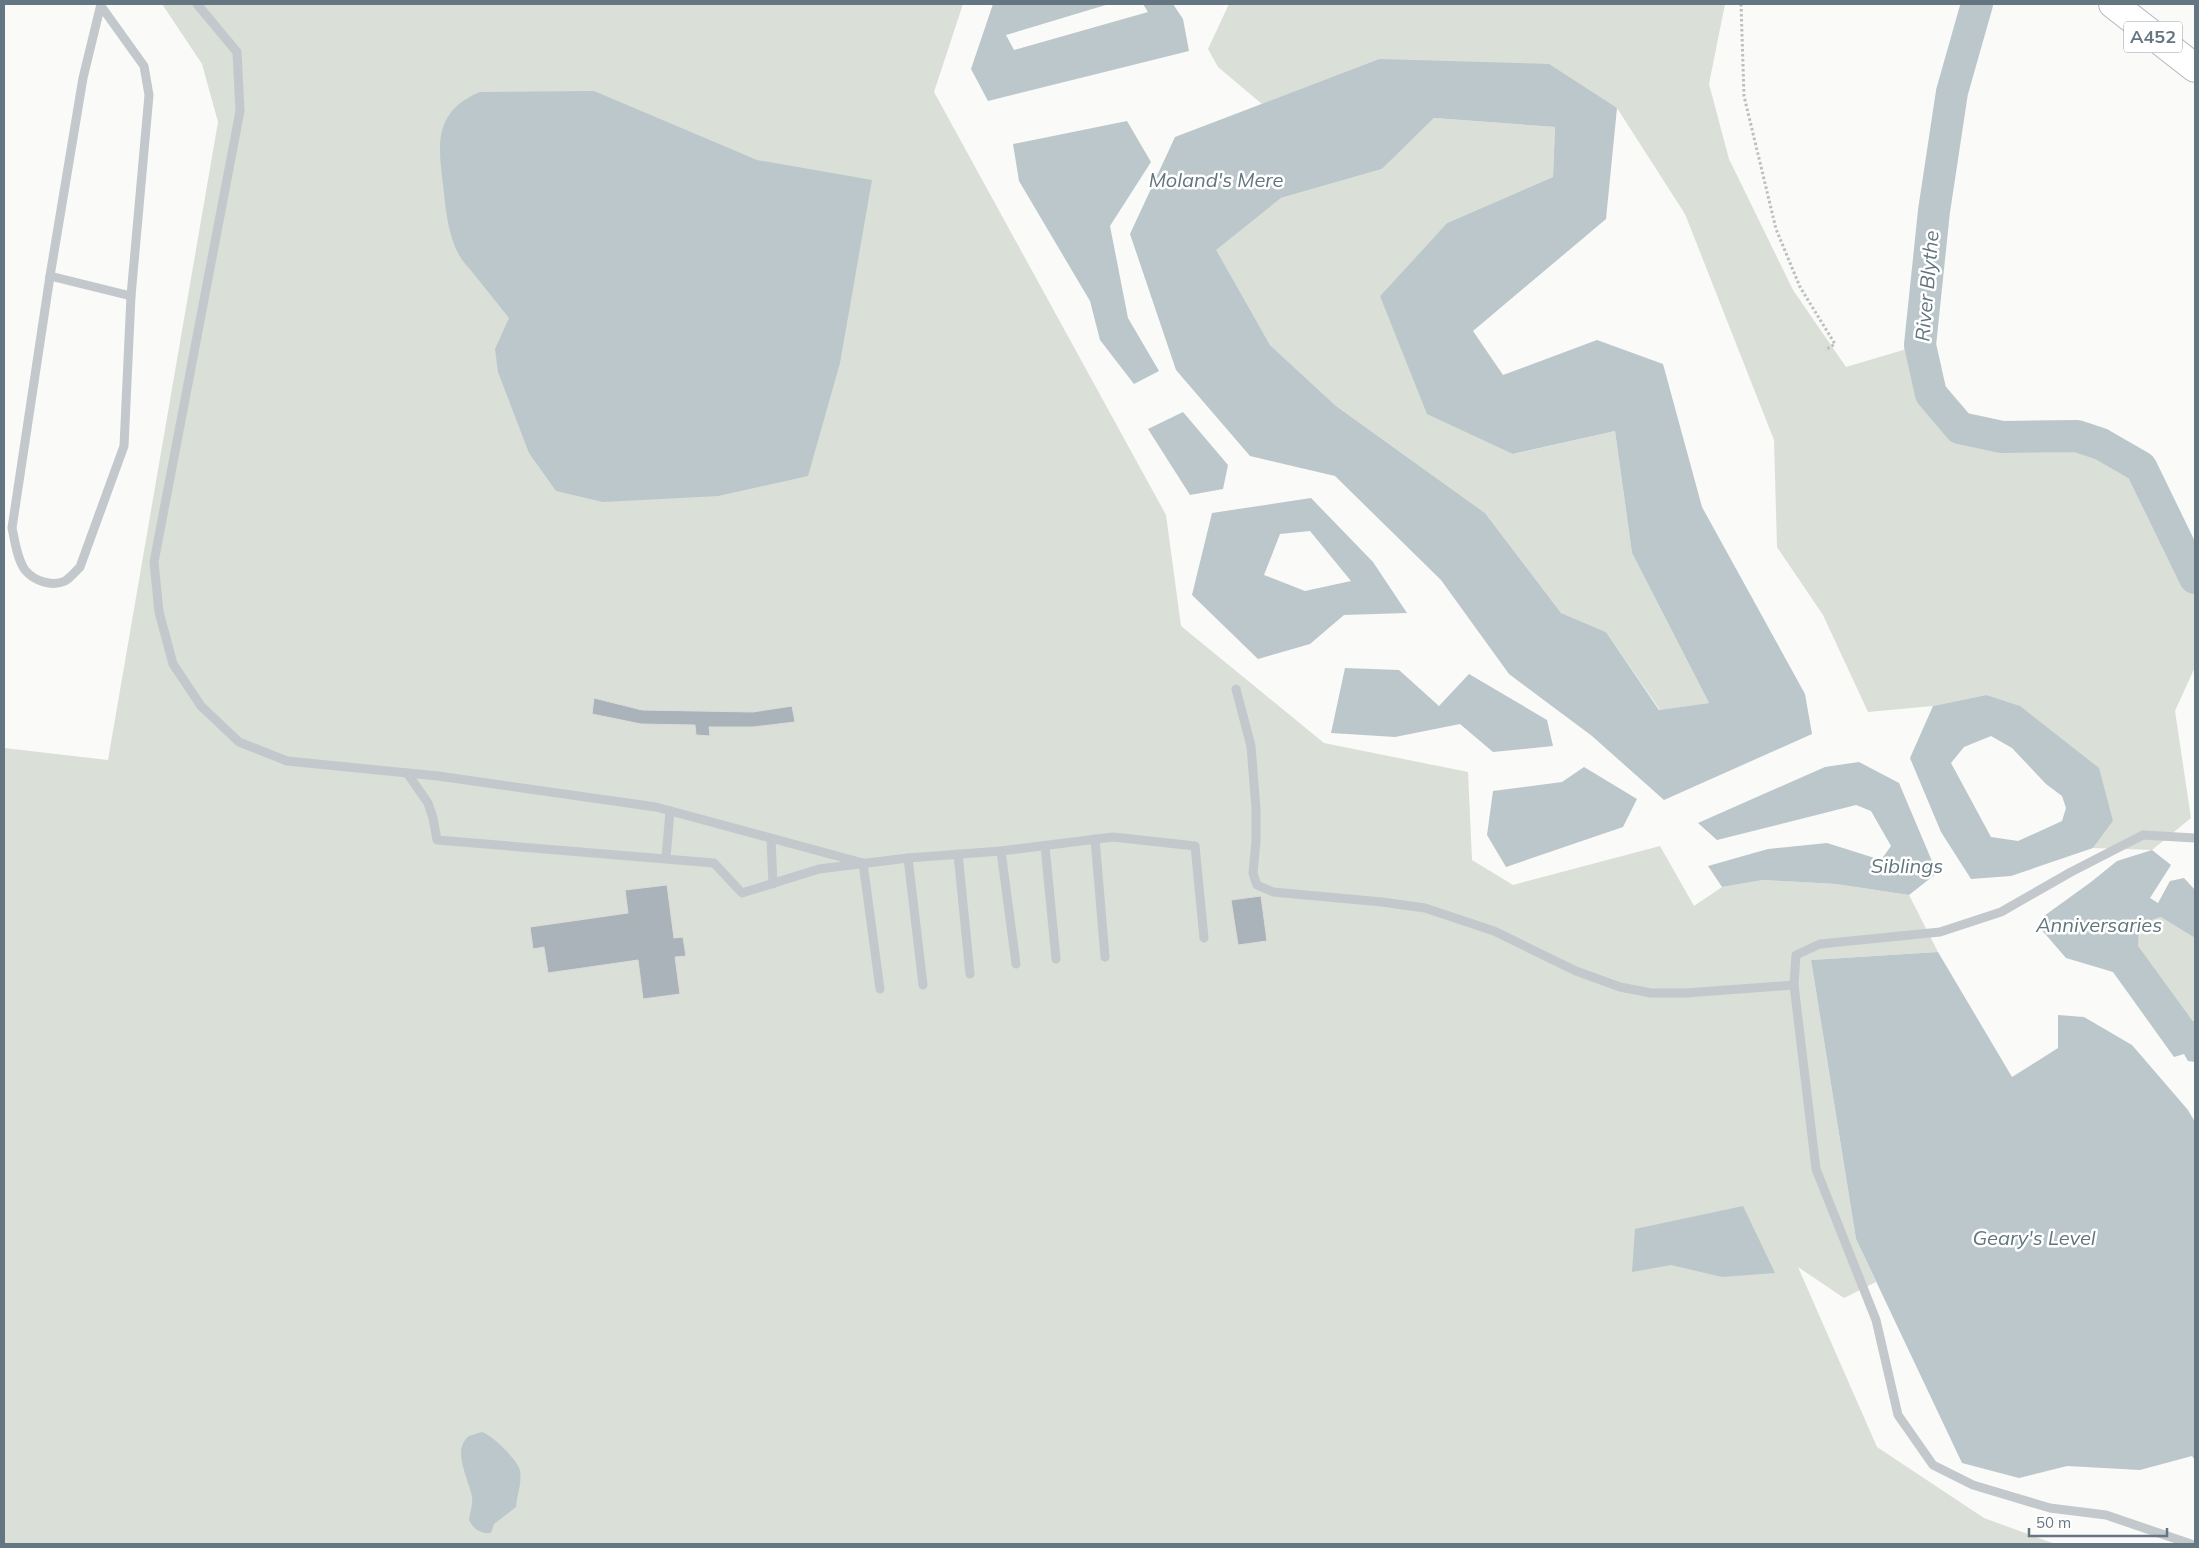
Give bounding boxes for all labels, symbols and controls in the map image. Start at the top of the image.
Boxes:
road number: A452 [2124,22,2182,52]
water label: Moland's Mere [1149,167,1283,192]
water label: River Blythe [1909,229,1944,342]
water label: Siblings [1871,853,1943,878]
water label: Anniversaries [2035,912,2162,937]
water label: Geary's Level [1972,1225,2096,1250]
scale bar [2029,1506,2166,1538]
text: 50 m [2036,1513,2071,1532]

